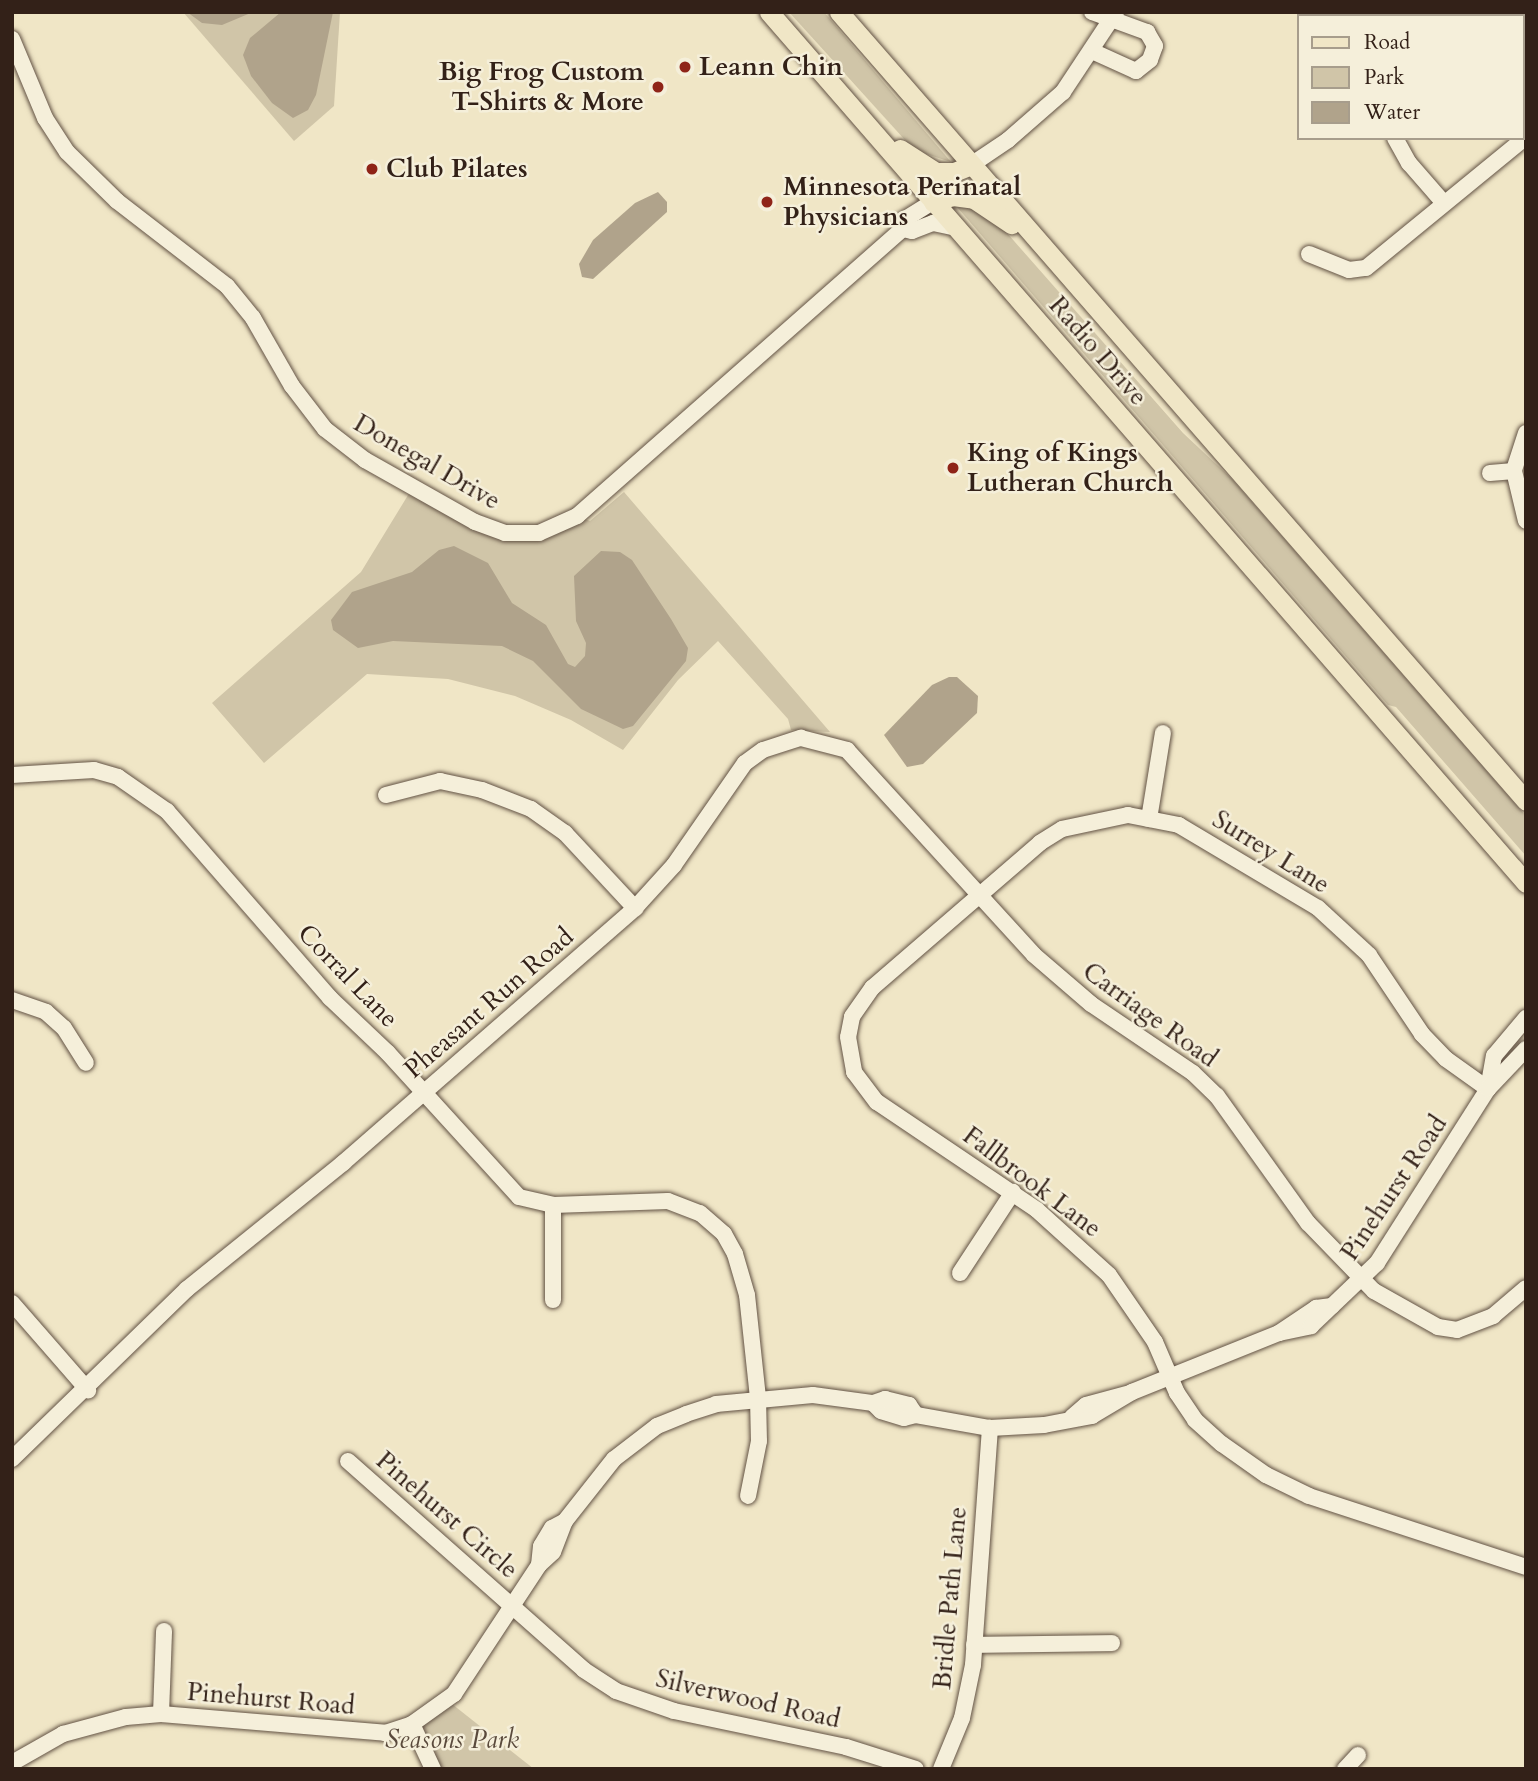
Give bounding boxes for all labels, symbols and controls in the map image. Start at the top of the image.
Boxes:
legend [1296,14,1524,140]
text: Road [1364,28,1410,57]
place label: Leann Chin [699,51,843,83]
place label: Big Frog Custom T-Shirts & More [439,56,644,118]
marker: Leann Chin [677,59,693,75]
text: Park [1364,63,1404,92]
marker: Big Frog Custom T-Shirts & More [650,79,666,95]
text: Water [1364,98,1420,127]
place label: Club Pilates [386,153,528,185]
marker: Club Pilates [364,161,380,177]
place label: Minnesota Perinatal Physicians [783,171,1021,232]
marker: Minnesota Perinatal Physicians [757,192,777,212]
street label: Radio Drive [1042,290,1154,412]
street label: Donegal Drive [348,407,506,517]
place label: King of Kings Lutheran Church [967,437,1173,498]
marker: King of Kings Lutheran Church [945,460,961,476]
street label: Surrey Lane [1207,804,1335,900]
street label: Corral Lane [291,918,405,1034]
street label: Pheasant Run Road [398,921,580,1085]
street label: Carriage Road [1076,956,1224,1074]
street label: Pinehurst Road [1334,1110,1454,1266]
street label: Fallbrook Lane [957,1120,1107,1244]
street label: Pinehurst Circle [370,1445,524,1585]
street label: Bridle Path Lane [926,1505,974,1691]
street label: Silverwood Road [653,1663,843,1735]
street label: Pinehurst Road [186,1676,356,1722]
park label: Seasons Park [385,1724,519,1756]

